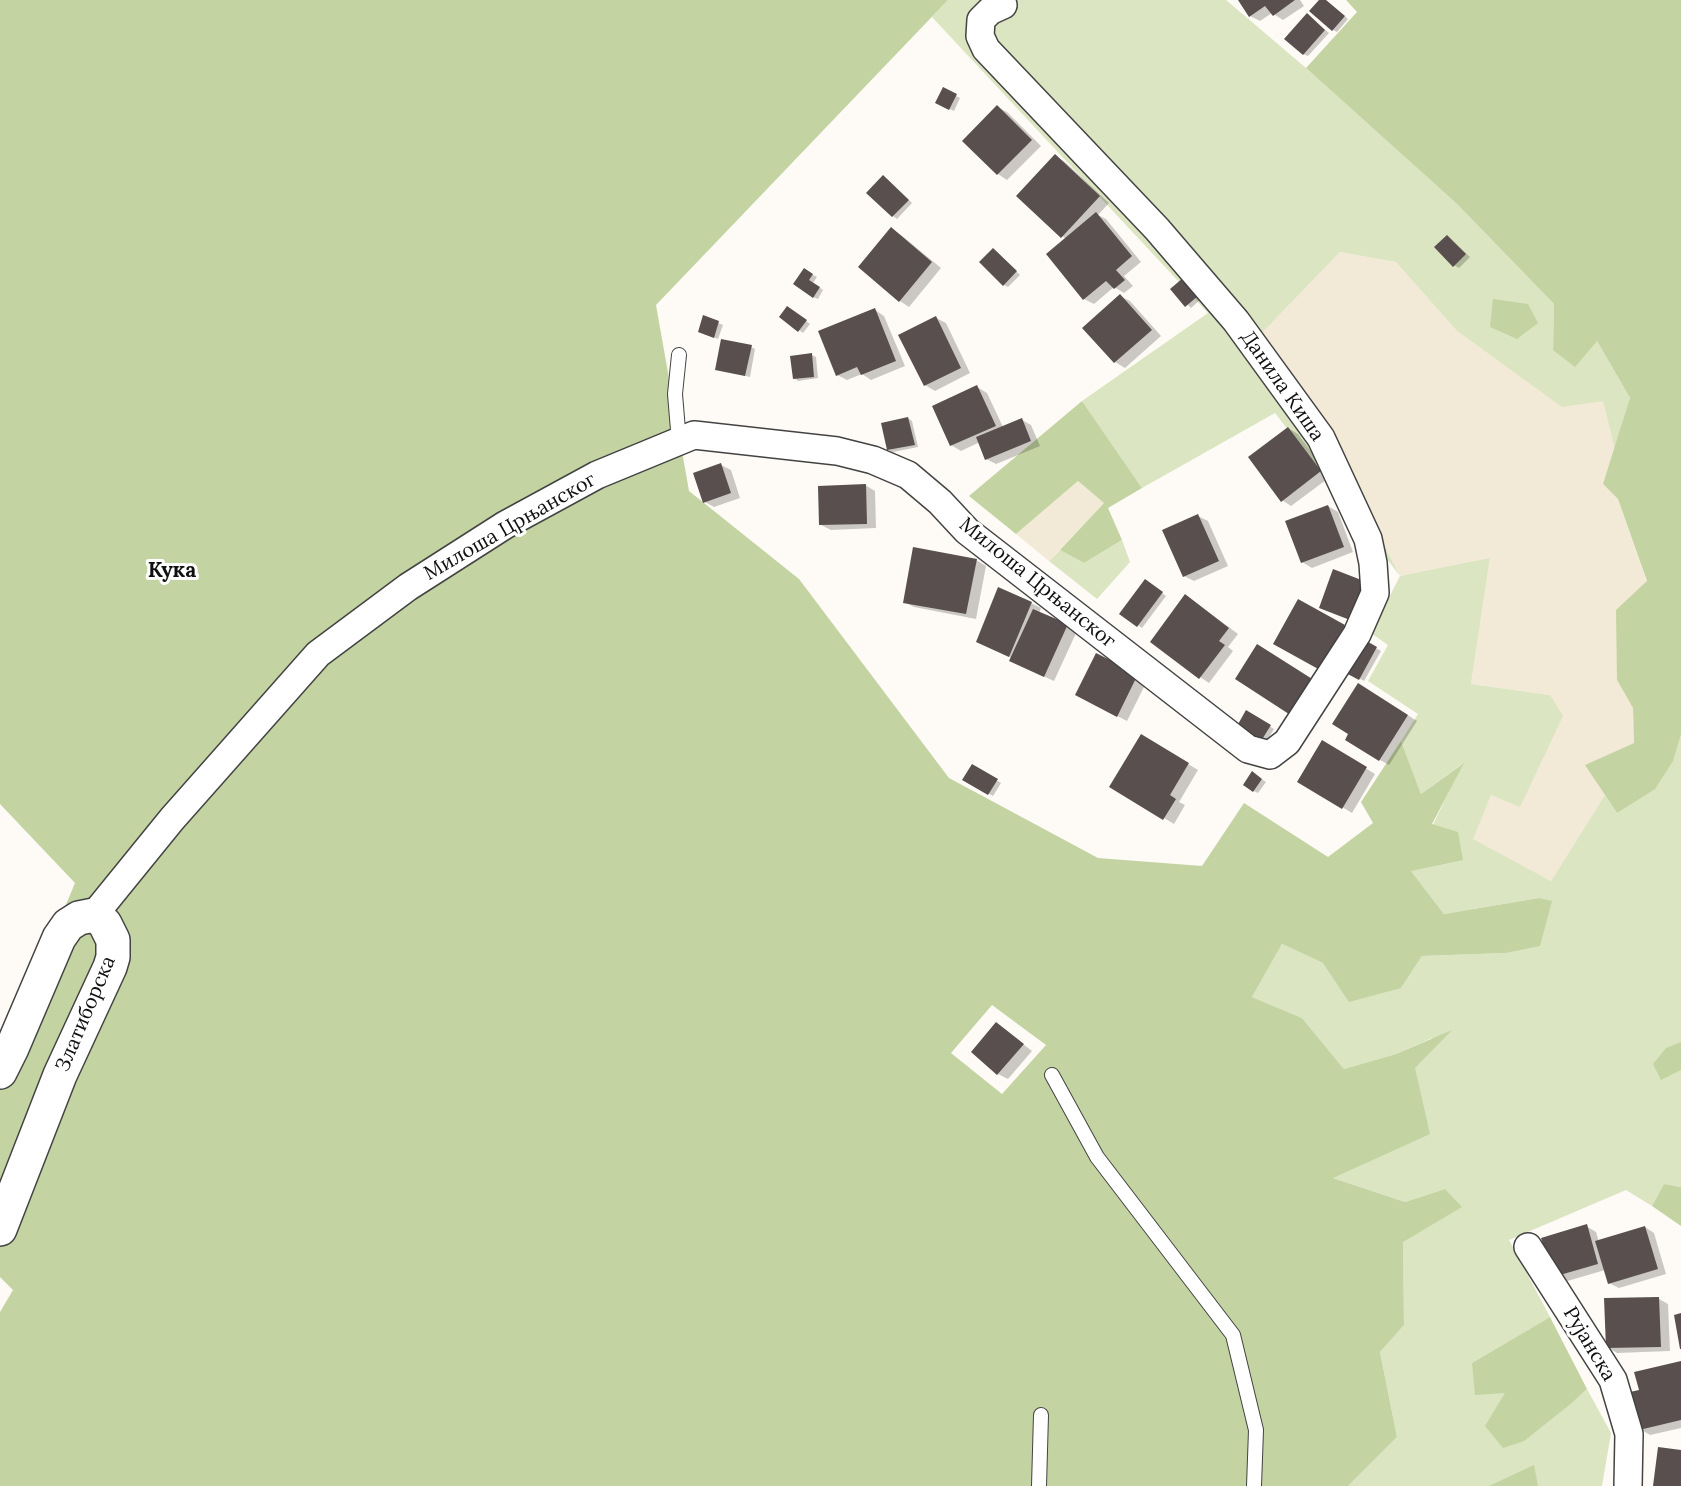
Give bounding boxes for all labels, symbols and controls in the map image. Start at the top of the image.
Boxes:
street label: Данила Киша [1235,326,1329,446]
street label: Милоша Црњанског [420,468,600,586]
street label: Милоша Црњанског [954,513,1120,653]
district label: Кука [148,558,196,584]
street label: Златиборска [51,953,121,1075]
street label: Рујанска [1558,1303,1620,1385]

